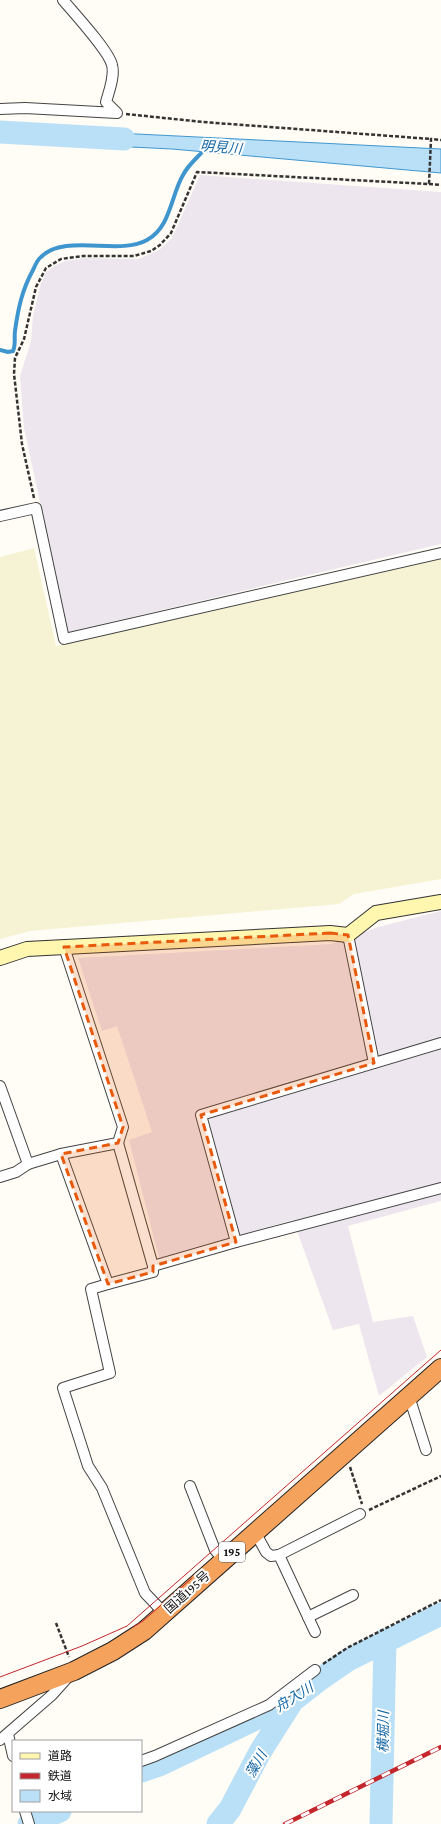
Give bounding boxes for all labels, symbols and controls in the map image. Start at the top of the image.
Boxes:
water label: 明見川 [199,137,245,157]
road number: 195 [219,1542,245,1562]
street label: 国道195号 [161,1568,213,1616]
water label: 舟入川 [272,1678,318,1715]
water label: 横堀川 [375,1709,391,1753]
legend [12,1740,142,1812]
water label: 藻川 [242,1746,271,1780]
text: 道路 [48,1749,72,1763]
text: 鉄道 [48,1769,72,1783]
text: 水域 [48,1789,72,1803]

